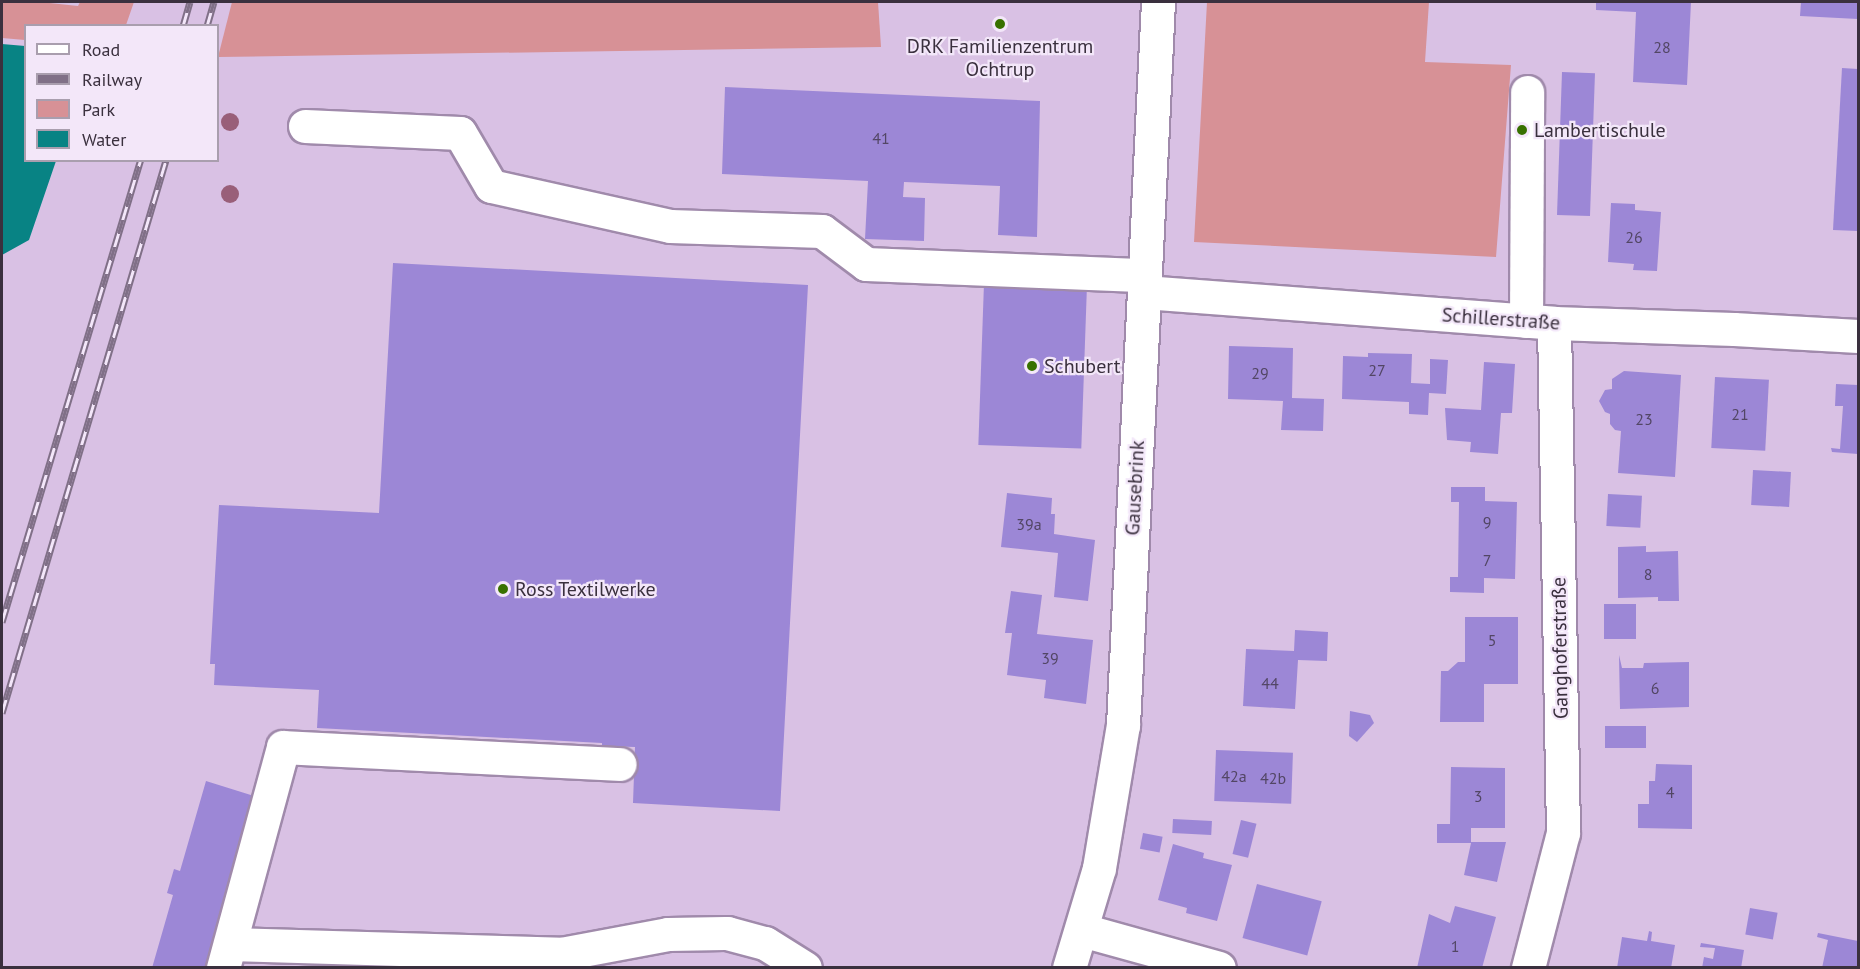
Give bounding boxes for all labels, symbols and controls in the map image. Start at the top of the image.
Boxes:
marker: DRK Familienzentrum Ochtrup [993,17,1007,31]
legend [24,24,219,162]
place label: DRK Familienzentrum Ochtrup [907,34,1093,81]
house number: 28 [1653,37,1671,57]
text: Road [82,38,120,61]
text: Railway [82,68,142,91]
text: Park [82,98,115,121]
place label: Lambertischule [1534,118,1666,142]
marker: Lambertischule [1515,123,1529,137]
text: Water [82,128,126,151]
house number: 41 [872,128,890,148]
house number: 26 [1625,227,1643,247]
street label: Schillerstraße [1441,303,1561,335]
place label: Schubert [1044,354,1120,378]
marker: Schubert [1025,359,1039,373]
house number: 27 [1368,360,1386,380]
house number: 29 [1251,363,1269,383]
house number: 21 [1731,404,1749,424]
house number: 23 [1635,409,1653,429]
street label: Gausebrink [1121,440,1149,536]
house number: 9 [1483,512,1491,532]
house number: 39a [1016,514,1042,534]
house number: 7 [1483,550,1491,570]
house number: 8 [1644,564,1652,584]
place label: Ross Textilwerke [515,577,656,601]
street label: Ganghoferstraße [1547,577,1573,719]
marker: Ross Textilwerke [496,582,510,596]
house number: 5 [1488,630,1496,650]
house number: 39 [1041,648,1059,668]
house number: 44 [1261,673,1279,693]
house number: 6 [1651,678,1659,698]
house number: 42a [1221,766,1247,786]
house number: 42b [1260,768,1286,788]
house number: 4 [1666,782,1674,802]
house number: 3 [1474,786,1482,806]
house number: 1 [1451,936,1459,956]

